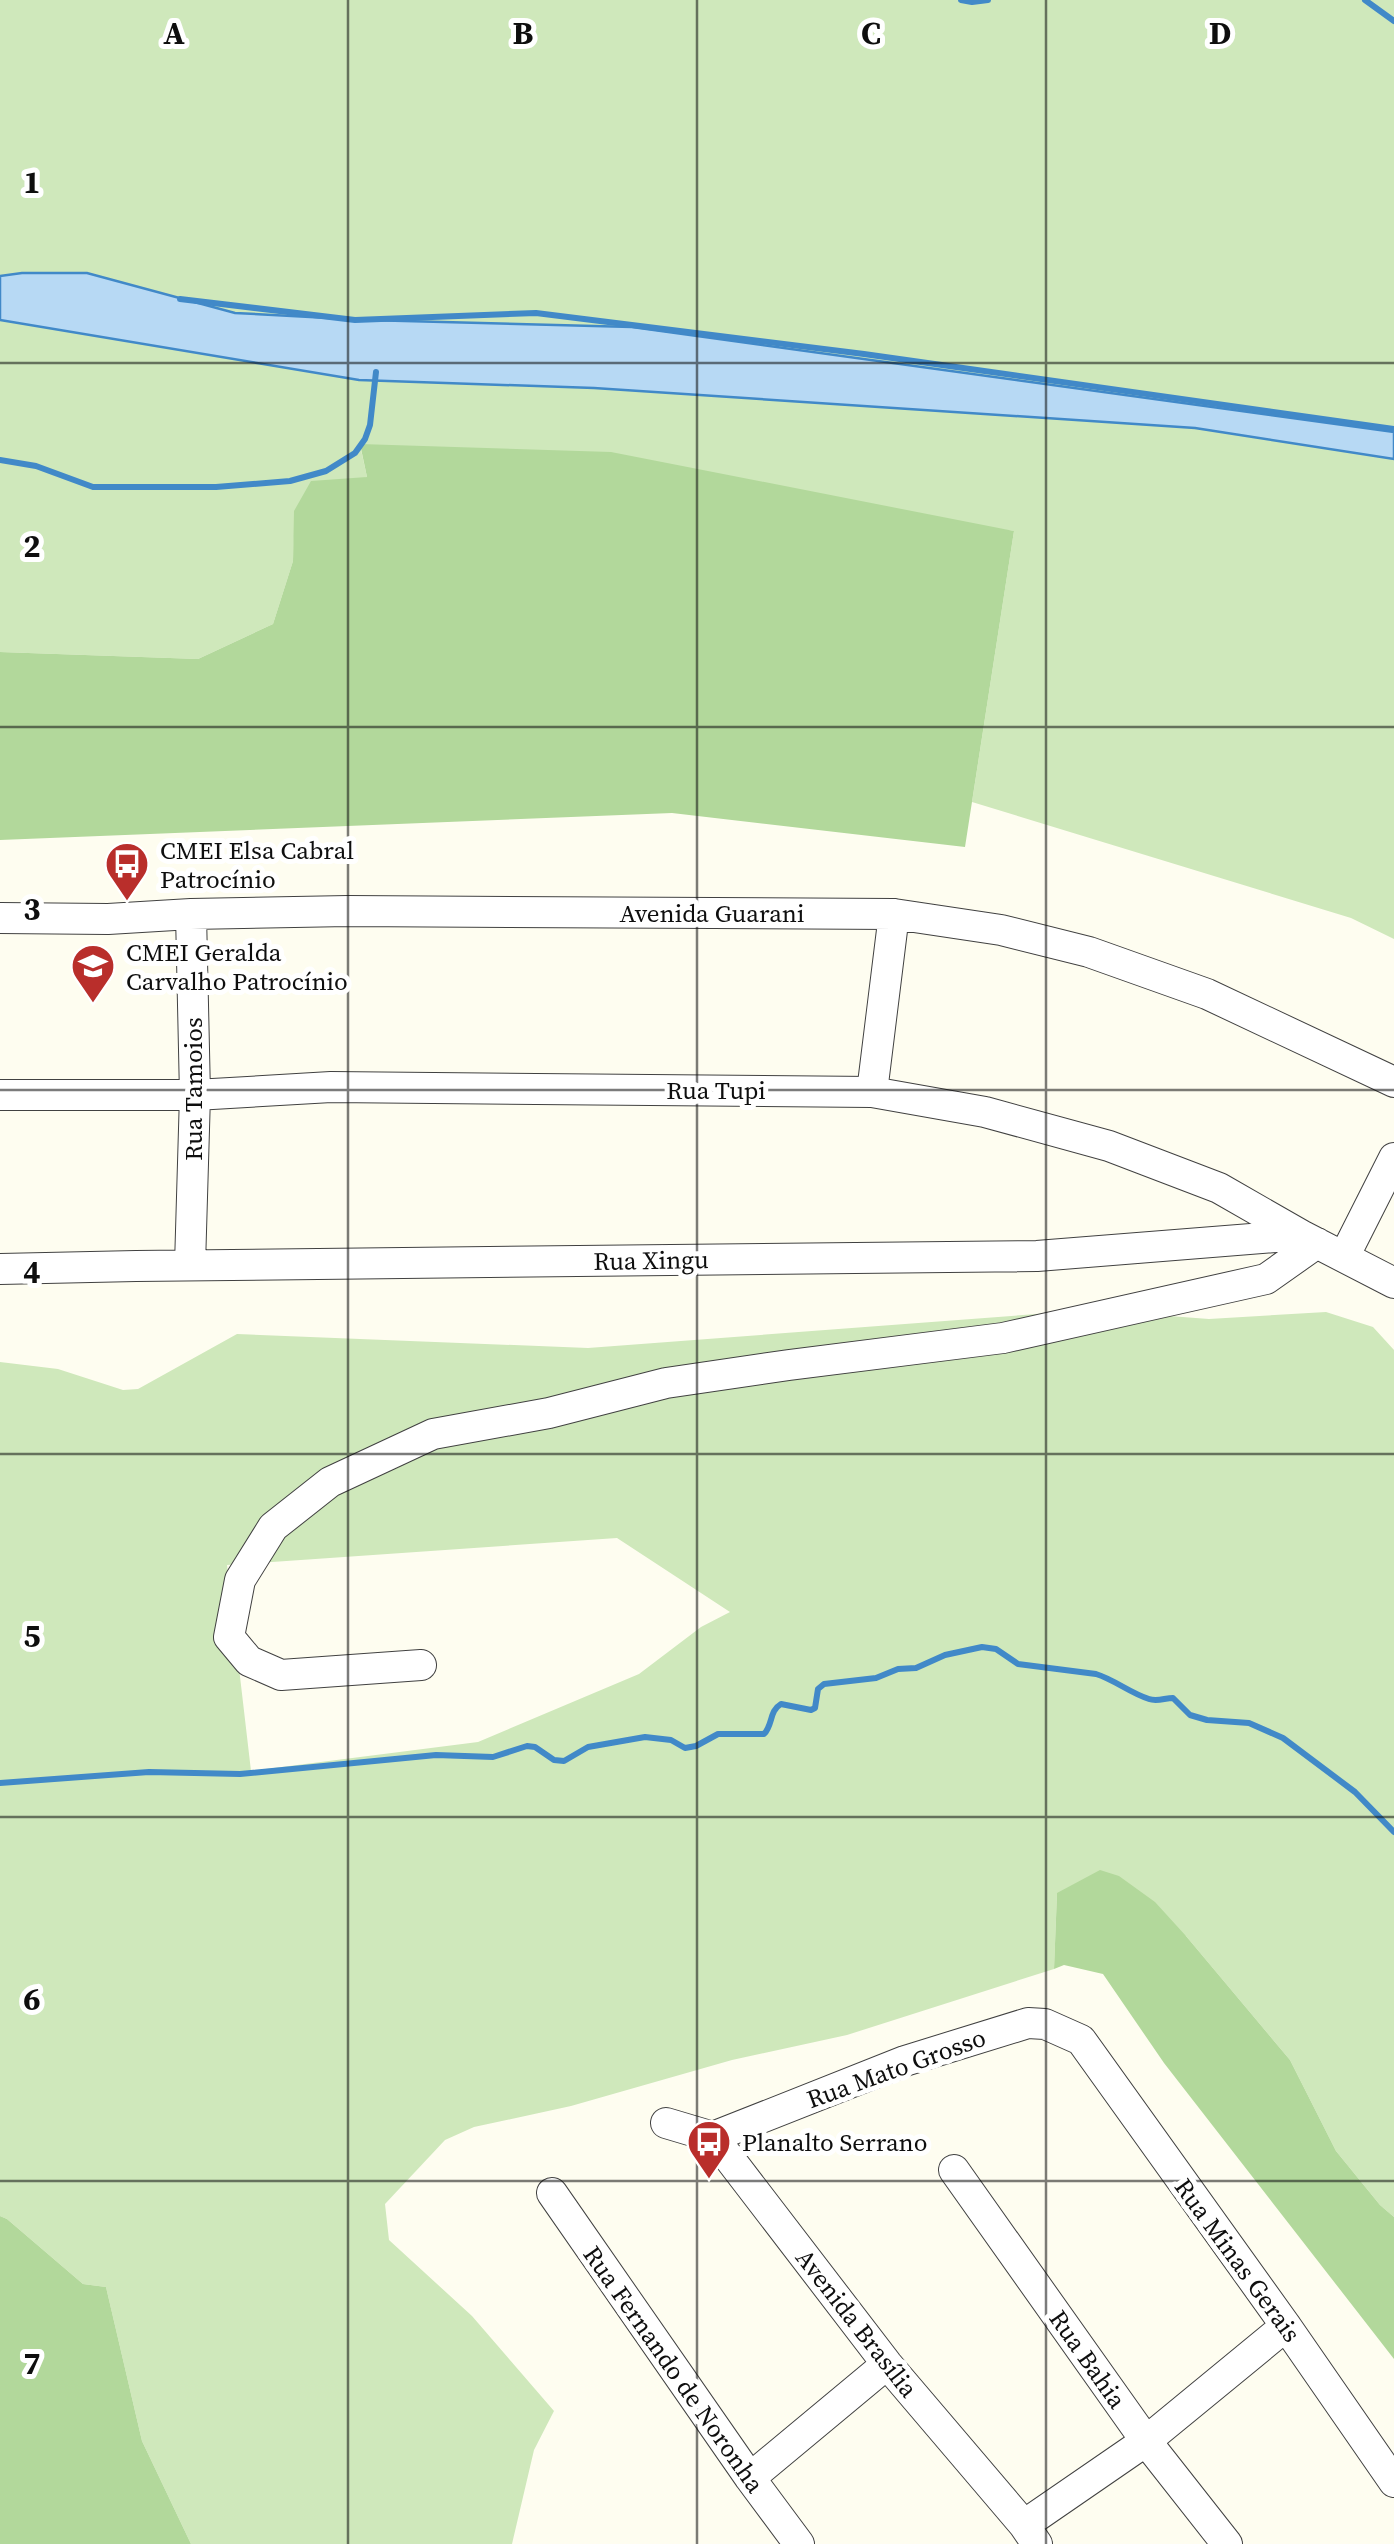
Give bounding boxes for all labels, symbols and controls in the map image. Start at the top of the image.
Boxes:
text: A [163,11,185,55]
text: B [513,11,534,55]
text: C [861,11,881,55]
text: D [1209,11,1231,55]
text: 1 [23,160,41,204]
text: 2 [23,524,41,568]
place label: CMEI Elsa Cabral Patrocínio [160,833,354,896]
bus stop icon: CMEI Elsa Cabral Patrocínio [104,841,150,902]
text: 3 [23,887,41,931]
street label: Avenida Guarani [620,896,804,930]
place label: CMEI Geralda Carvalho Patrocínio [126,935,348,998]
school or university icon: CMEI Geralda Carvalho Patrocínio [70,943,116,1004]
street label: Rua Tamoios [176,1017,210,1161]
street label: Rua Tupi [666,1073,766,1107]
street label: Rua Xingu [593,1242,709,1278]
text: 4 [23,1250,41,1294]
text: 5 [23,1614,41,1658]
text: 6 [23,1977,41,2021]
street label: Rua Mato Grosso [802,2020,990,2116]
bus stop icon: Planalto Serrano [686,2119,732,2180]
place label: Planalto Serrano [742,2125,927,2159]
street label: Rua Minas Gerais [1167,2171,1309,2349]
street label: Rua Fernando de Noronha [576,2239,772,2499]
street label: Avenida Brasília [788,2242,926,2404]
street label: Rua Bahia [1042,2303,1134,2415]
text: 7 [23,2341,41,2385]

